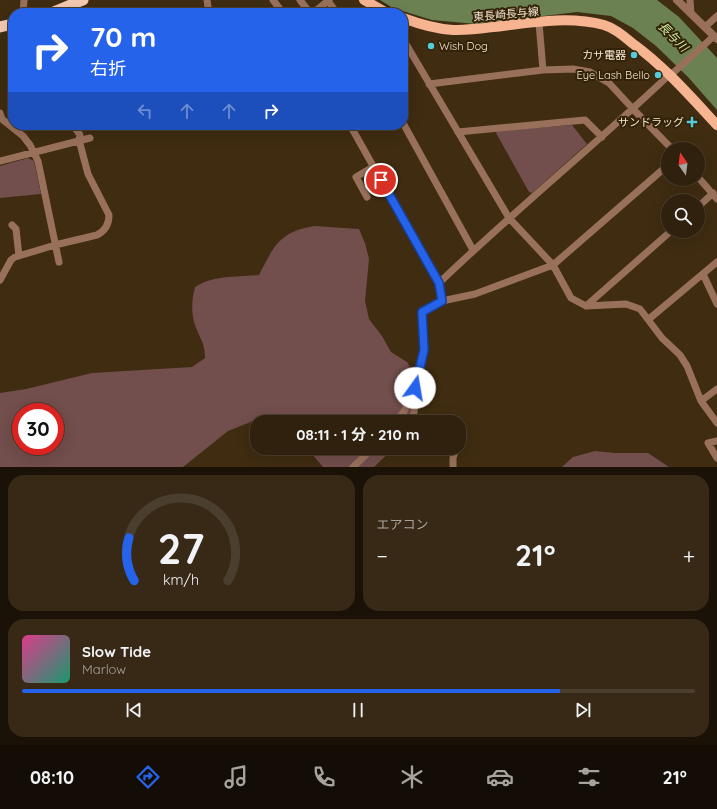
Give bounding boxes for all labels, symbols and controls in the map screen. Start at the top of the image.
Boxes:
street label: 東長崎長与線 [473,4,539,24]
text: 70 m [90,19,156,54]
water label: 長与川 [655,19,693,56]
icon: right [24,24,76,76]
place label: Wish Dog [439,39,488,53]
marker: Wish Dog [426,41,436,51]
place label: カサ電器 [582,48,626,62]
marker: カサ電器 [629,50,639,60]
text: 右折 [90,57,126,80]
place label: Eye Lash Bello [577,68,650,82]
marker: Eye Lash Bello [653,70,663,80]
icon: left [134,100,156,122]
icon: ahead [176,100,198,122]
icon: ahead [218,100,240,122]
icon: right [260,100,282,122]
place label: サンドラッグ [618,115,684,129]
marker: サンドラッグ [687,117,697,127]
north arrow [661,142,705,186]
map controls [661,142,705,238]
pin [364,163,398,197]
icon: arrive [370,169,392,191]
button: search [661,194,705,238]
position arrow [394,367,436,409]
speed limit sign: 30 [12,403,64,455]
text: 08:11 · 1 分 · 210 m [296,425,420,444]
text: エアコン [377,516,429,532]
text: 27 [158,522,205,574]
text: 21° [515,536,556,574]
text: − [377,542,388,570]
text: + [683,542,695,570]
text: km/h [163,571,199,589]
text: Slow Tide [82,642,151,661]
text: Marlow [82,661,126,677]
icon: previous [123,699,145,721]
icon: pause [347,699,369,721]
icon: next [572,699,594,721]
icon: directions [134,763,162,791]
icon: music [222,763,250,791]
icon: phone [310,763,338,791]
icon: climate [398,763,426,791]
icon: car [486,763,514,791]
icon: filters [575,763,603,791]
text: 08:10 [30,766,74,789]
text: 21° [663,766,687,789]

